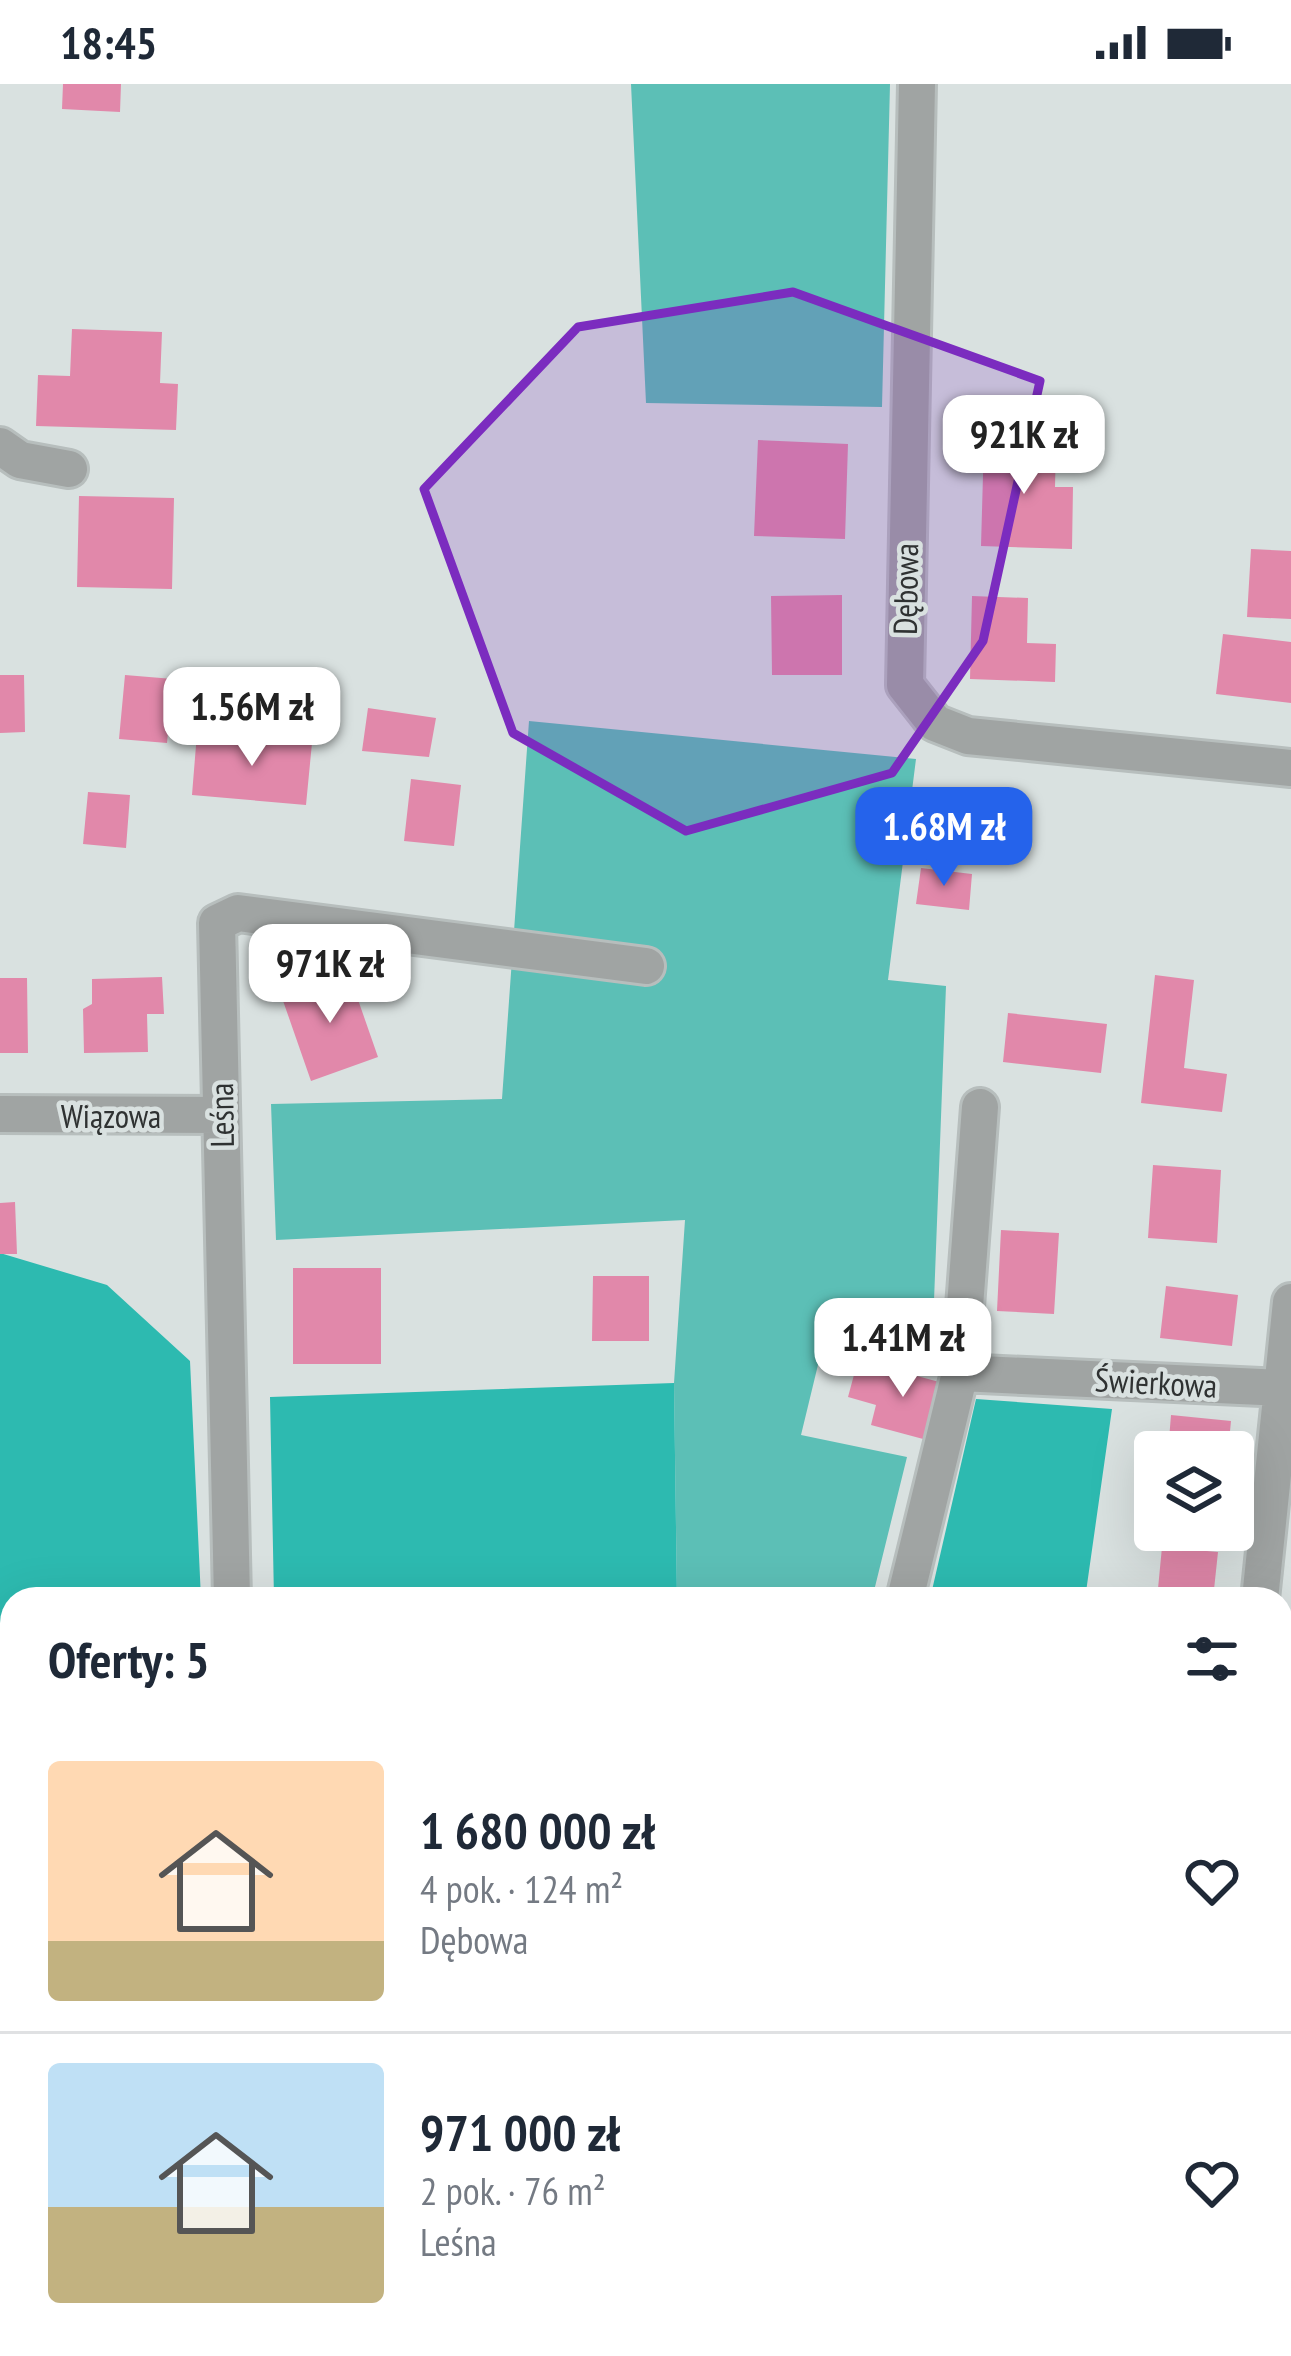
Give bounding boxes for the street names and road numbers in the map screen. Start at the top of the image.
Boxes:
street label: Dębowa [883,543,927,635]
street label: Leśna [199,1082,243,1148]
street label: Wiązowa [61,1094,161,1137]
street label: Świerkowa [1094,1357,1218,1407]

